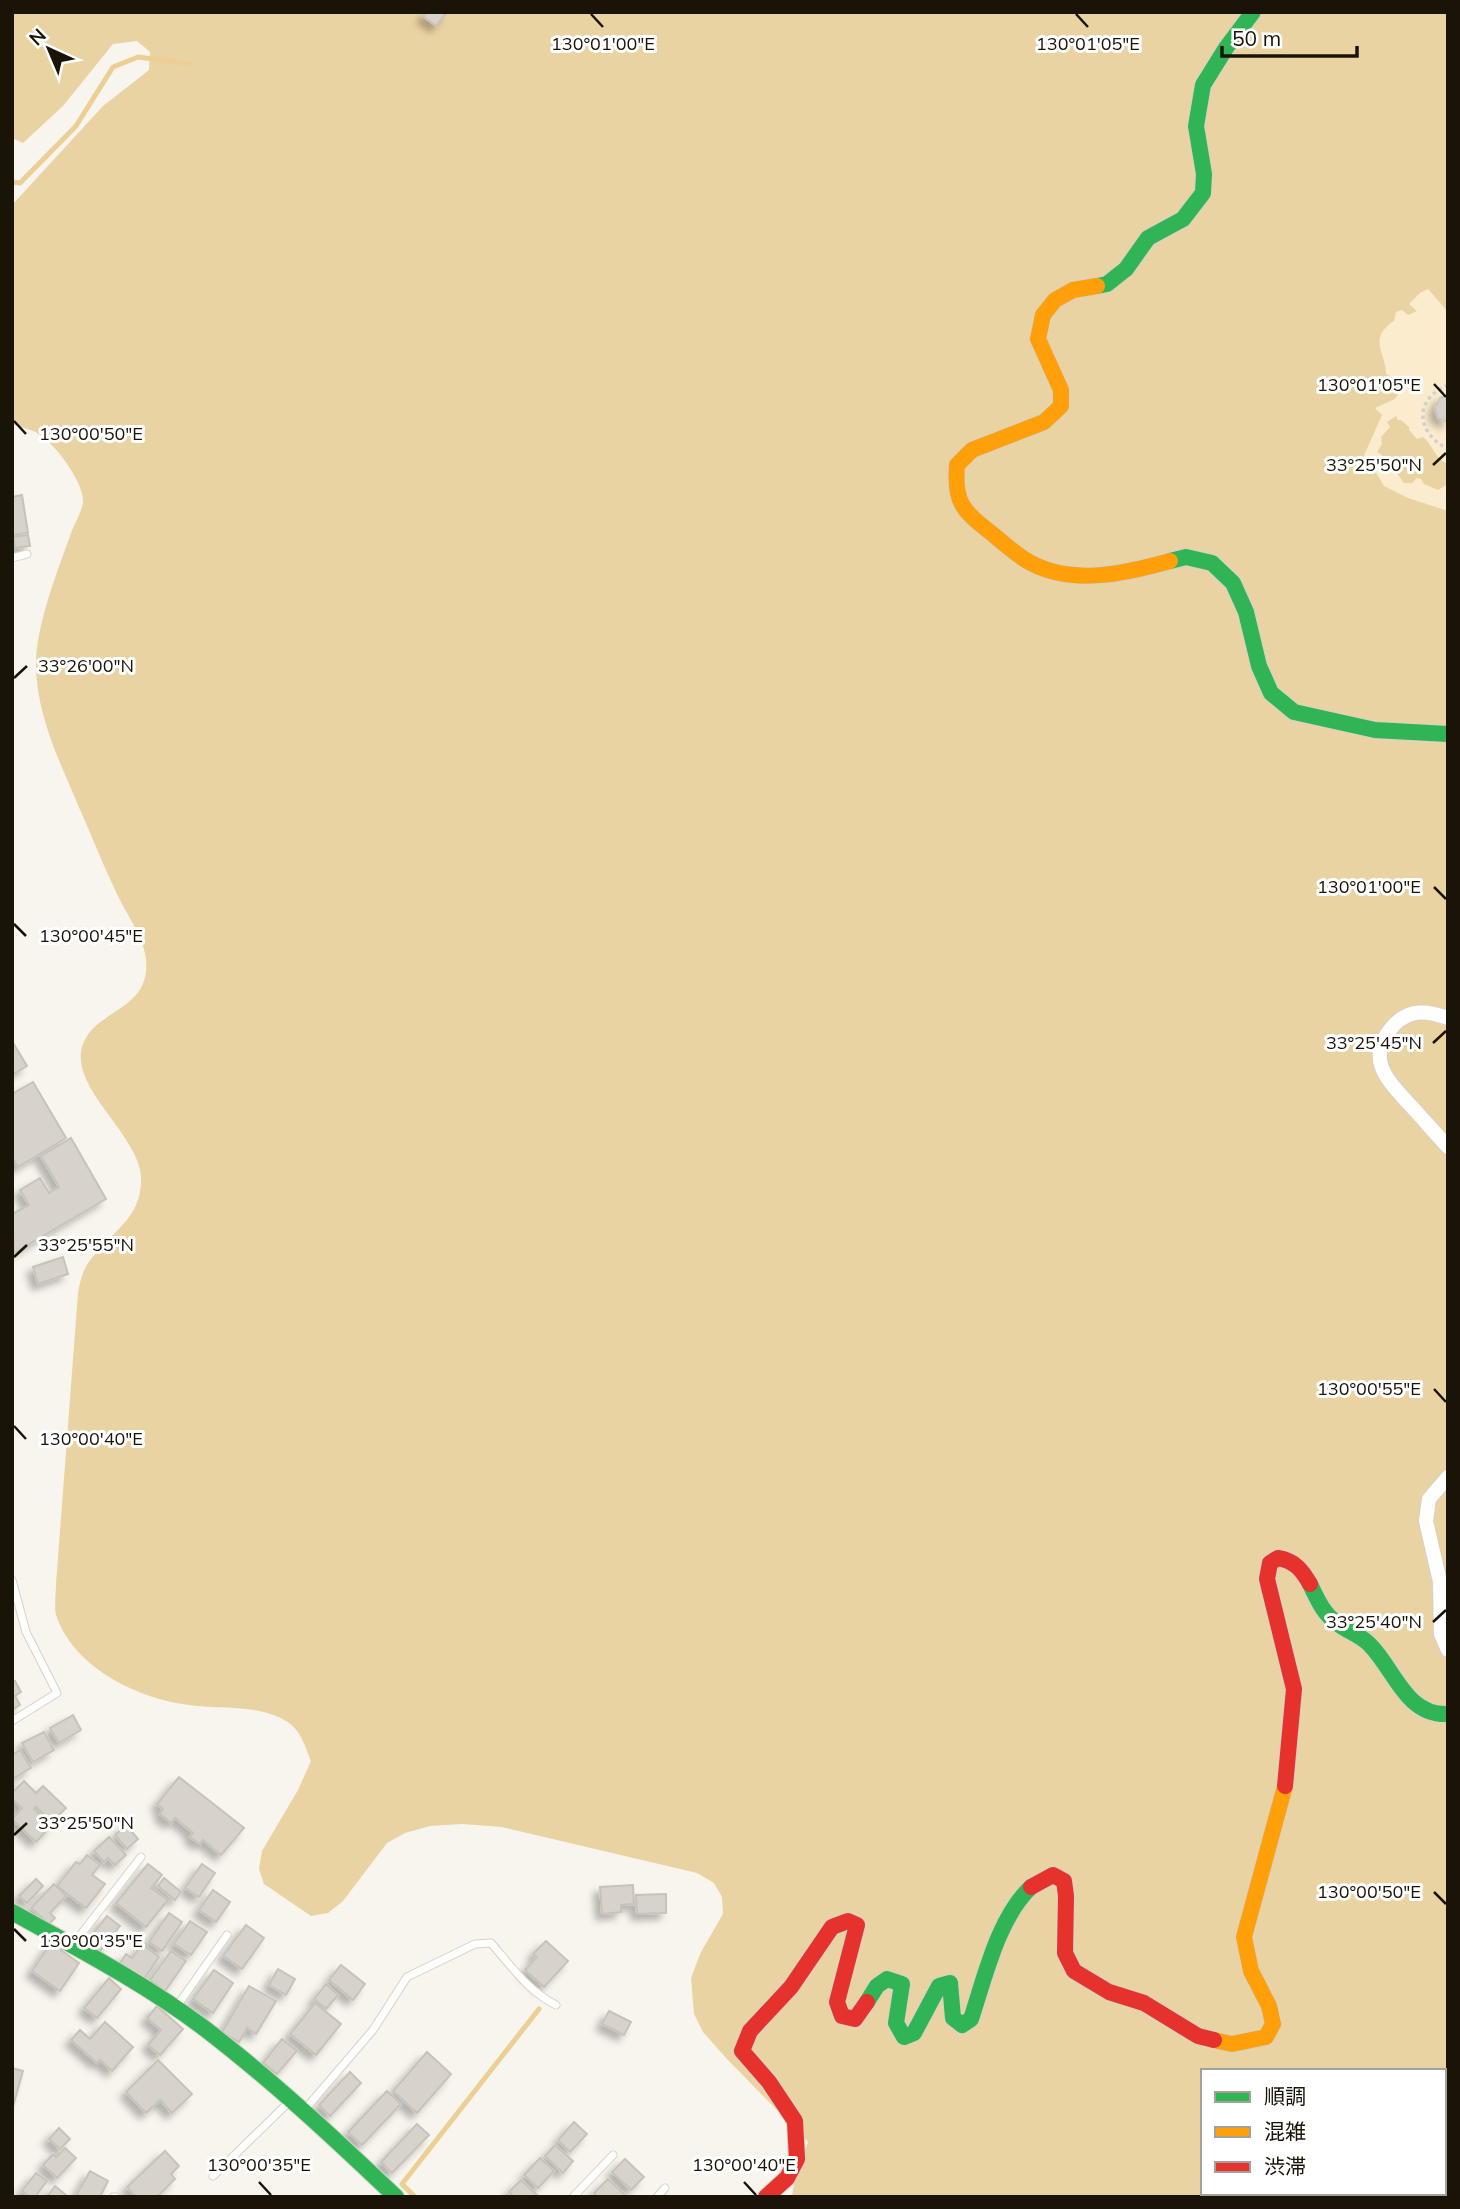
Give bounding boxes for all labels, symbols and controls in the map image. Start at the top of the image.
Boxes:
north arrow [14,14,84,84]
scale bar [1222,14,1357,58]
text: N [24,23,51,50]
text: 50 m [1232,25,1281,51]
text: 130°01'00"E [551,32,655,55]
text: 130°01'05"E [1036,32,1140,55]
text: 130°01'05"E [1317,373,1421,396]
text: 130°00'50"E [39,422,143,445]
text: 33°25'50"N [1326,453,1422,476]
text: 33°26'00"N [38,654,134,677]
text: 130°01'00"E [1317,875,1421,898]
text: 130°00'45"E [39,924,143,947]
text: 33°25'45"N [1326,1031,1422,1054]
text: 33°25'55"N [38,1233,134,1256]
text: 130°00'55"E [1317,1377,1421,1400]
text: 130°00'40"E [39,1427,143,1450]
text: 33°25'40"N [1326,1610,1422,1633]
text: 33°25'50"N [38,1811,134,1834]
text: 130°00'50"E [1317,1880,1421,1903]
text: 130°00'35"E [39,1929,143,1952]
legend [1201,2069,1446,2195]
text: 順調 [1264,2083,1306,2109]
text: 混雑 [1264,2118,1306,2144]
text: 130°00'35"E [207,2153,311,2176]
text: 130°00'40"E [692,2153,796,2176]
text: 渋滞 [1264,2153,1306,2179]

